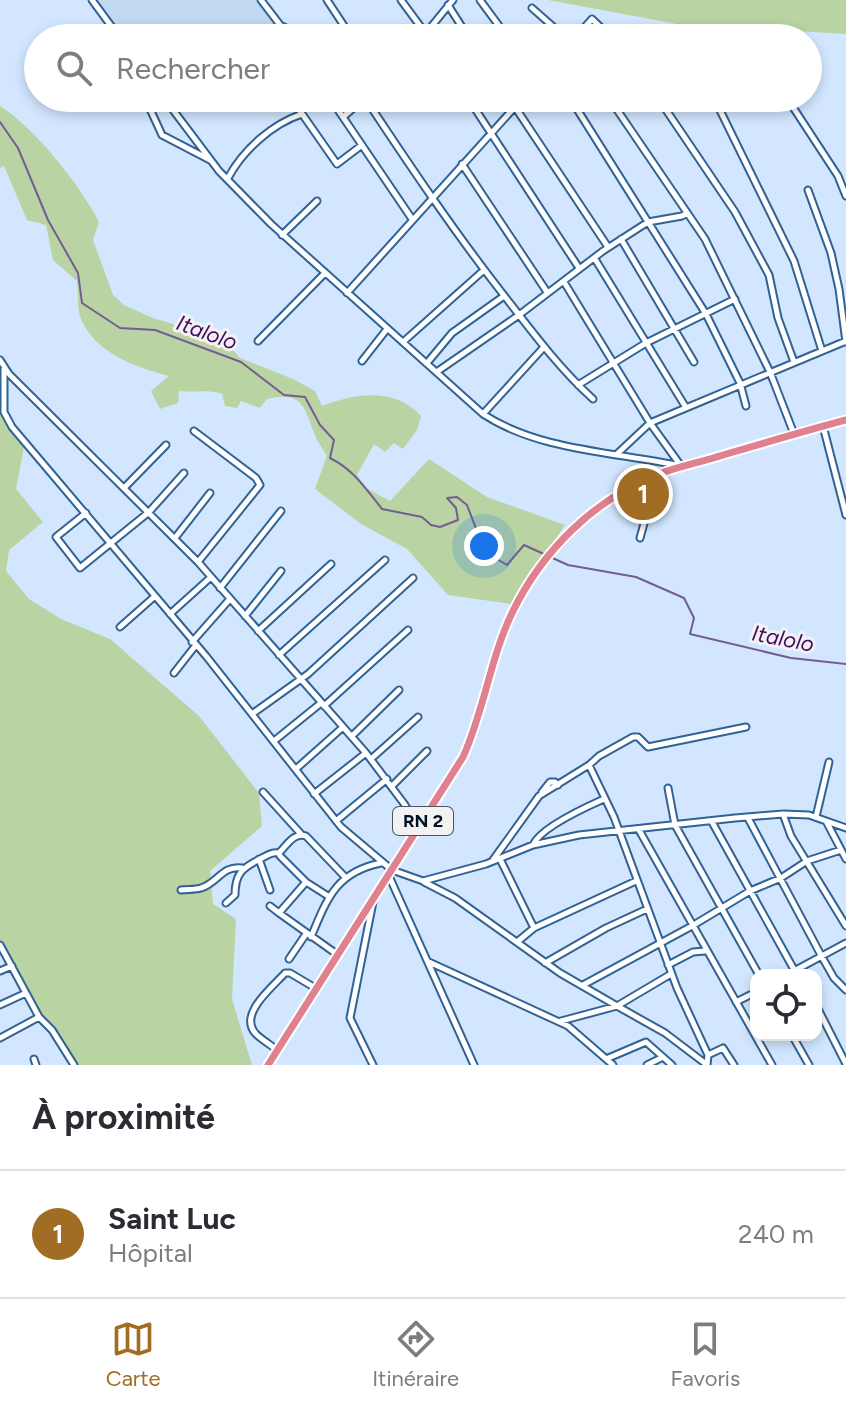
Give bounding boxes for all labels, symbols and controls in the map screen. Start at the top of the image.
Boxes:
search box [24,24,822,112]
icon: search [52,46,96,90]
text: Rechercher [116,50,270,87]
water label: Italolo [173,309,241,356]
pin: 1 [617,464,669,524]
your location [464,526,504,566]
water label: Italolo [750,619,816,658]
road number: RN 2 [393,807,453,835]
map controls [750,969,822,1041]
button: locate [750,969,822,1041]
text: À proximité [32,1097,215,1138]
text: Saint Luc [108,1200,236,1237]
text: 1 [53,1218,63,1250]
text: 240 m [738,1218,814,1250]
text: Hôpital [108,1237,193,1269]
tab: Carte [106,1317,161,1392]
tab: Itinéraire [372,1317,459,1392]
tab: Favoris [671,1317,740,1392]

